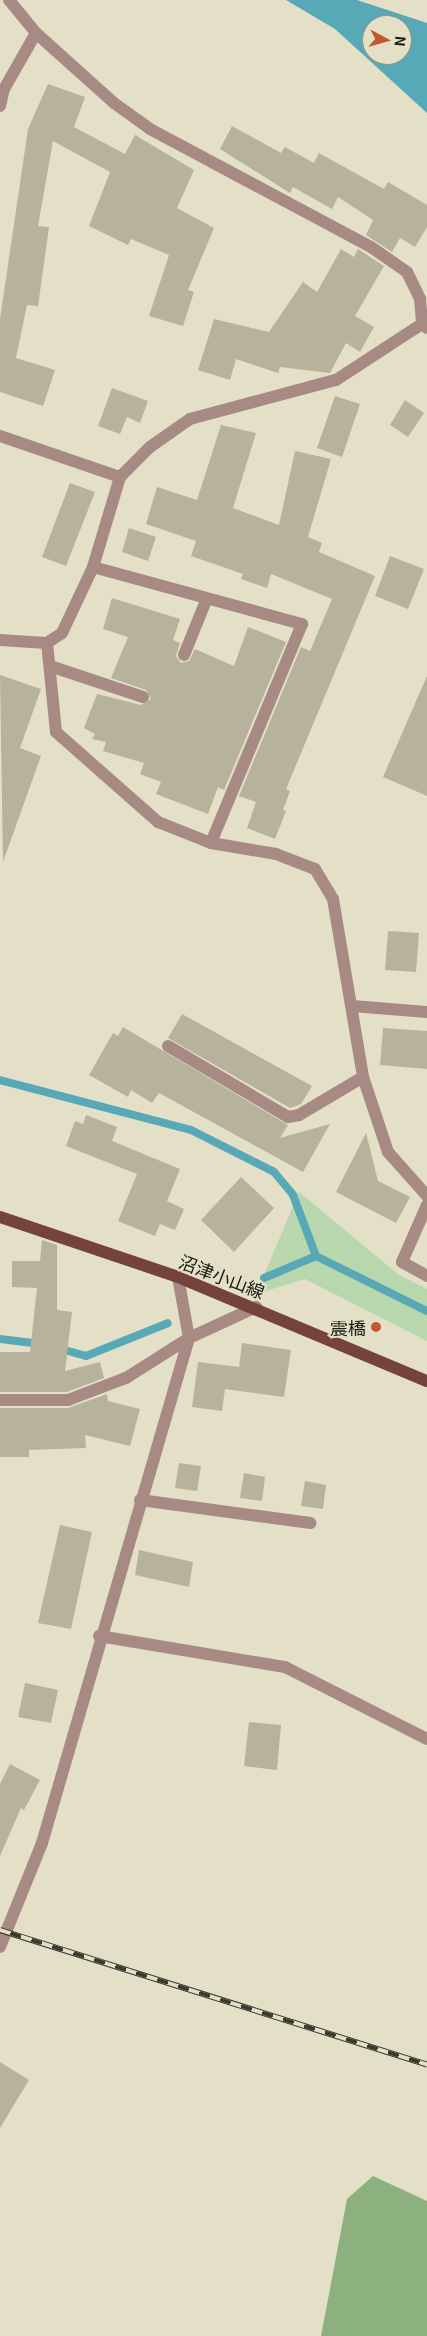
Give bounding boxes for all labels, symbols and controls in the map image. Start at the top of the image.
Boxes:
north arrow [362,15,412,65]
text: N [390,35,411,48]
street label: 沼津小山線 [176,1250,268,1302]
place label: 震橋 [330,1316,366,1338]
marker: 震橋 [370,1321,382,1333]

